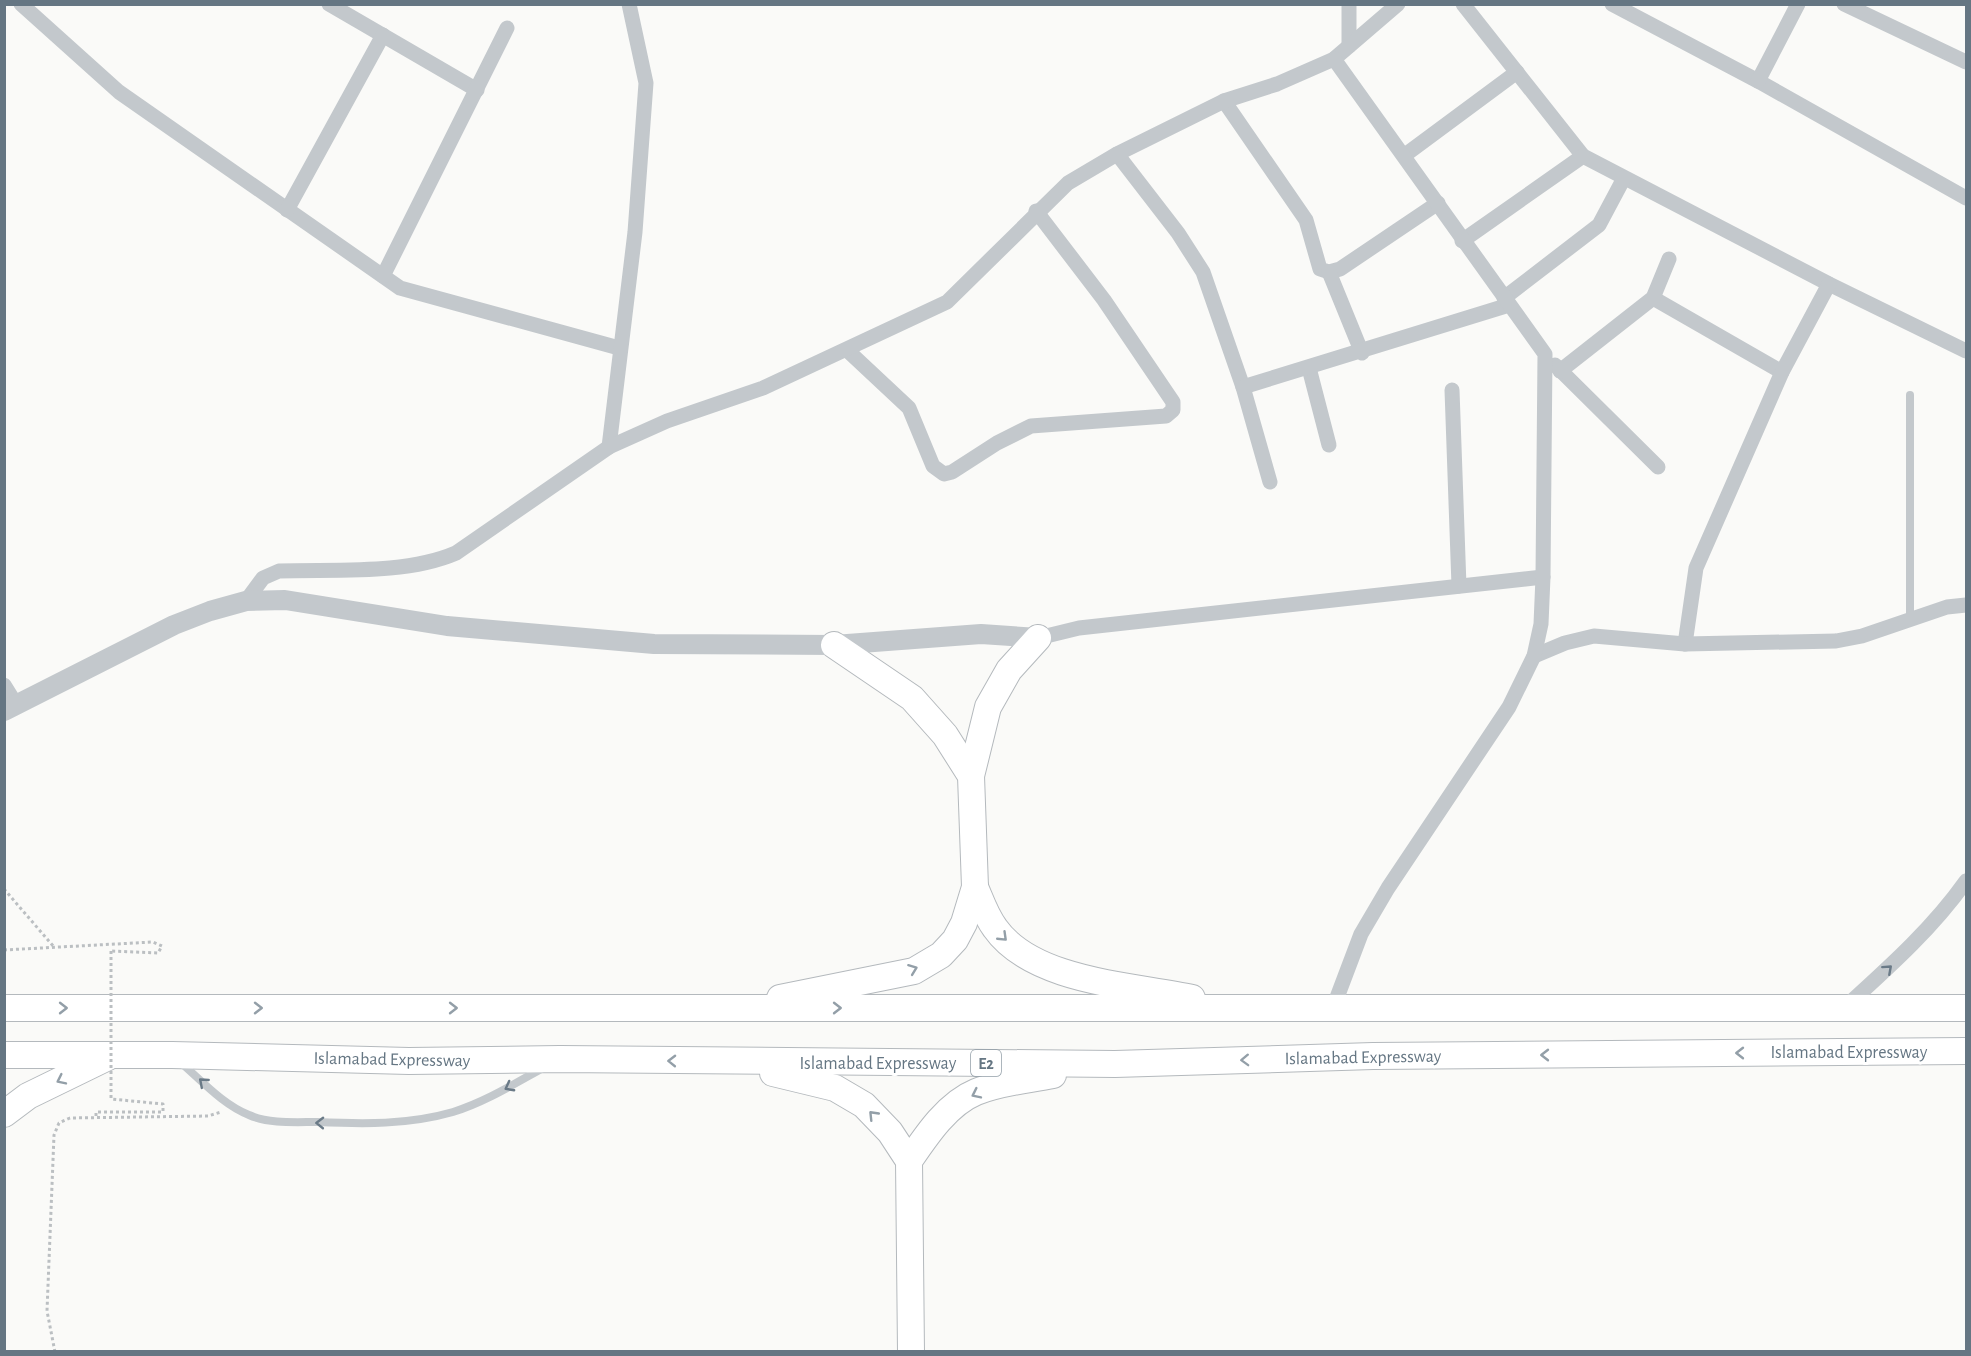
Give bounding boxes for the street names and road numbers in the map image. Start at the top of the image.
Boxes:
street label: Islamabad Expressway [1771,1044,1928,1062]
street label: Islamabad Expressway [1284,1048,1442,1068]
street label: Islamabad Expressway [313,1050,471,1070]
road number: E2 [971,1050,1001,1076]
street label: Islamabad Expressway [800,1055,957,1073]

